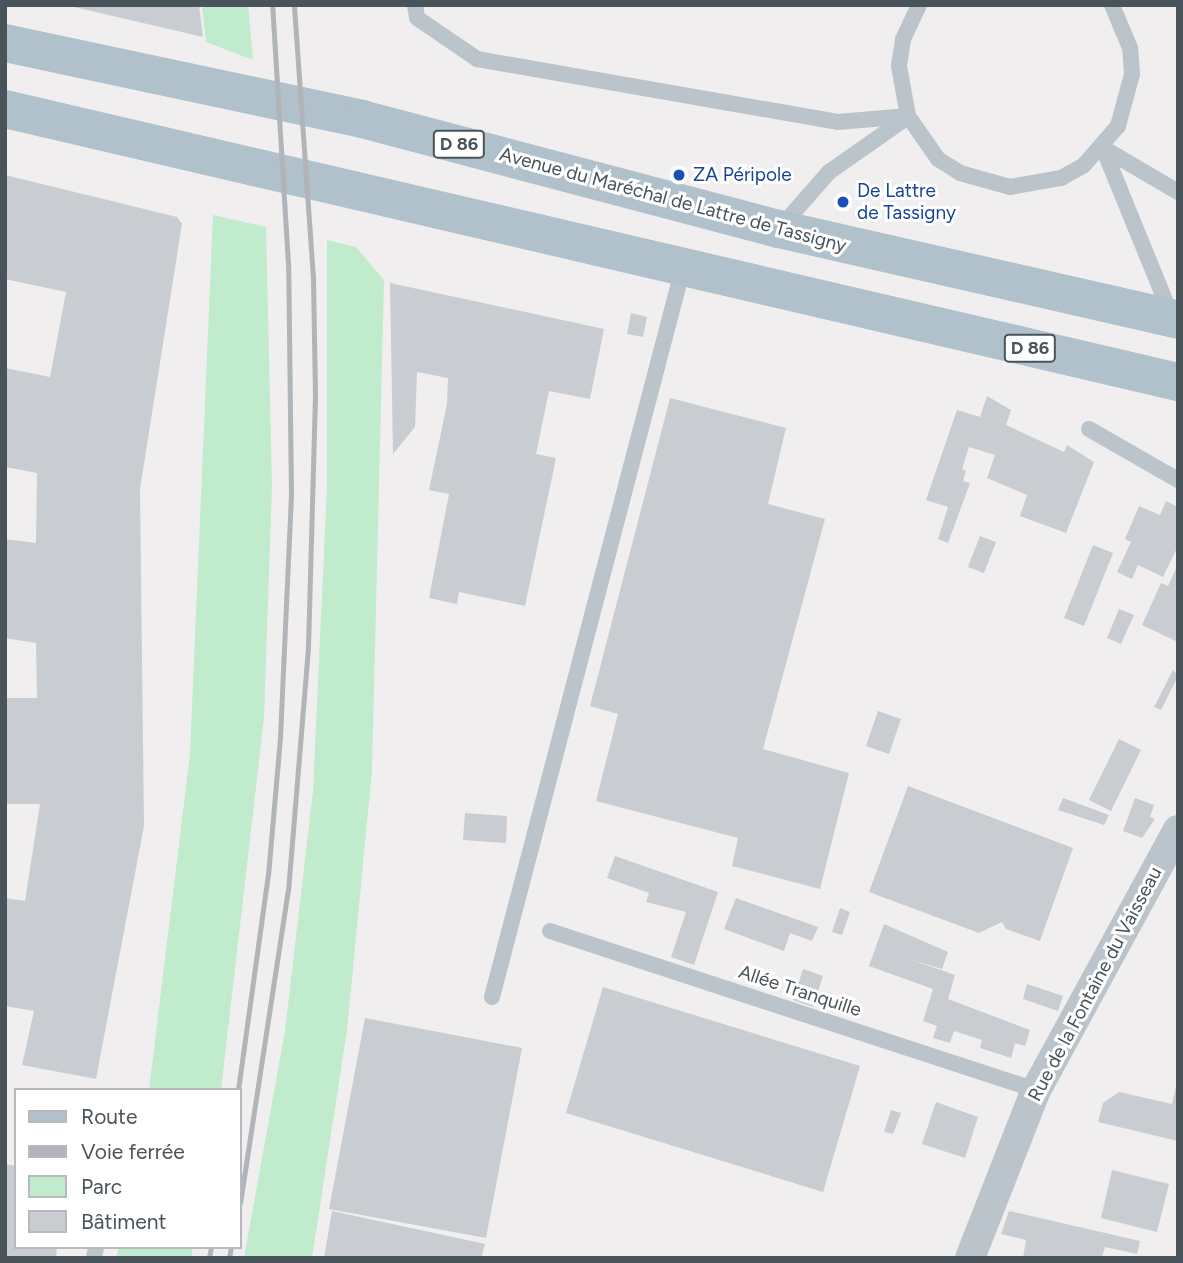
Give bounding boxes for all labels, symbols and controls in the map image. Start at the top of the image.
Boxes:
road number: D 86 [433,130,485,159]
street label: Avenue du Maréchal de Lattre de Tassigny [497,143,849,257]
place label: ZA Péripole [693,164,792,186]
marker: ZA Péripole [671,167,687,183]
place label: De Lattre de Tassigny [857,180,956,224]
marker: De Lattre de Tassigny [835,194,851,210]
road number: D 86 [1004,334,1056,362]
street label: Rue de la Fontaine du Vaisseau [1023,863,1167,1105]
street label: Allée Tranquille [736,960,864,1022]
legend [14,1088,242,1249]
text: Route [81,1104,137,1129]
text: Voie ferrée [81,1139,185,1164]
text: Parc [81,1174,122,1199]
text: Bâtiment [81,1209,166,1234]

